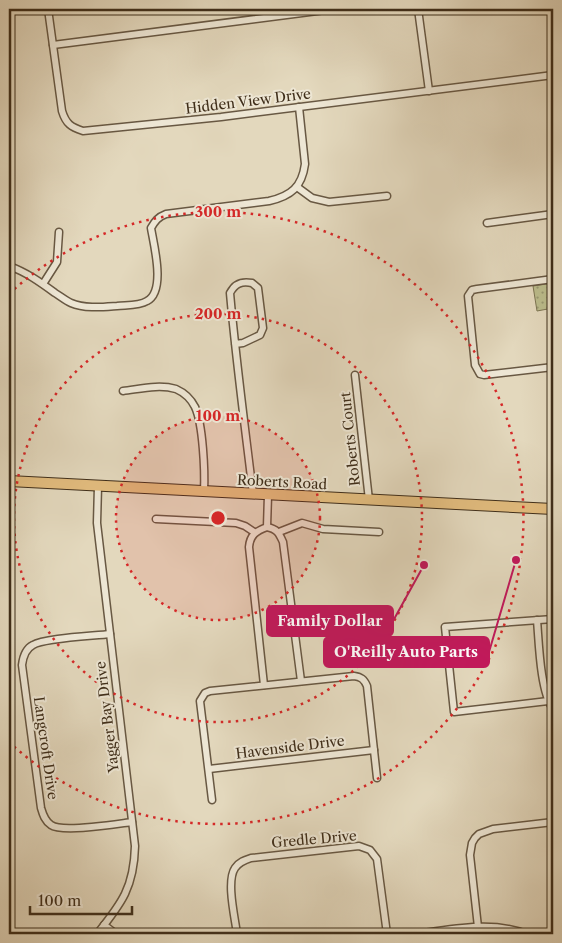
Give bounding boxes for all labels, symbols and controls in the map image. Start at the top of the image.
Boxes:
street label: Hidden View Drive [184,84,312,118]
text: 300 m [195,202,241,221]
text: 200 m [195,304,241,323]
street label: Roberts Court [336,391,364,487]
text: 100 m [196,406,240,425]
street label: Roberts Road [236,471,328,493]
centre of rings [209,509,227,527]
callout: Family Dollar [267,606,393,636]
text: Family Dollar [277,611,383,630]
callout: O'Reilly Auto Parts [324,637,489,667]
text: O'Reilly Auto Parts [334,642,478,661]
street label: Yagger Bay Drive [91,660,123,775]
street label: Langcroft Drive [30,695,62,801]
street label: Havenside Drive [235,731,346,763]
street label: Gredle Drive [271,826,358,852]
scale bar [30,883,132,915]
text: 100 m [38,891,81,910]

